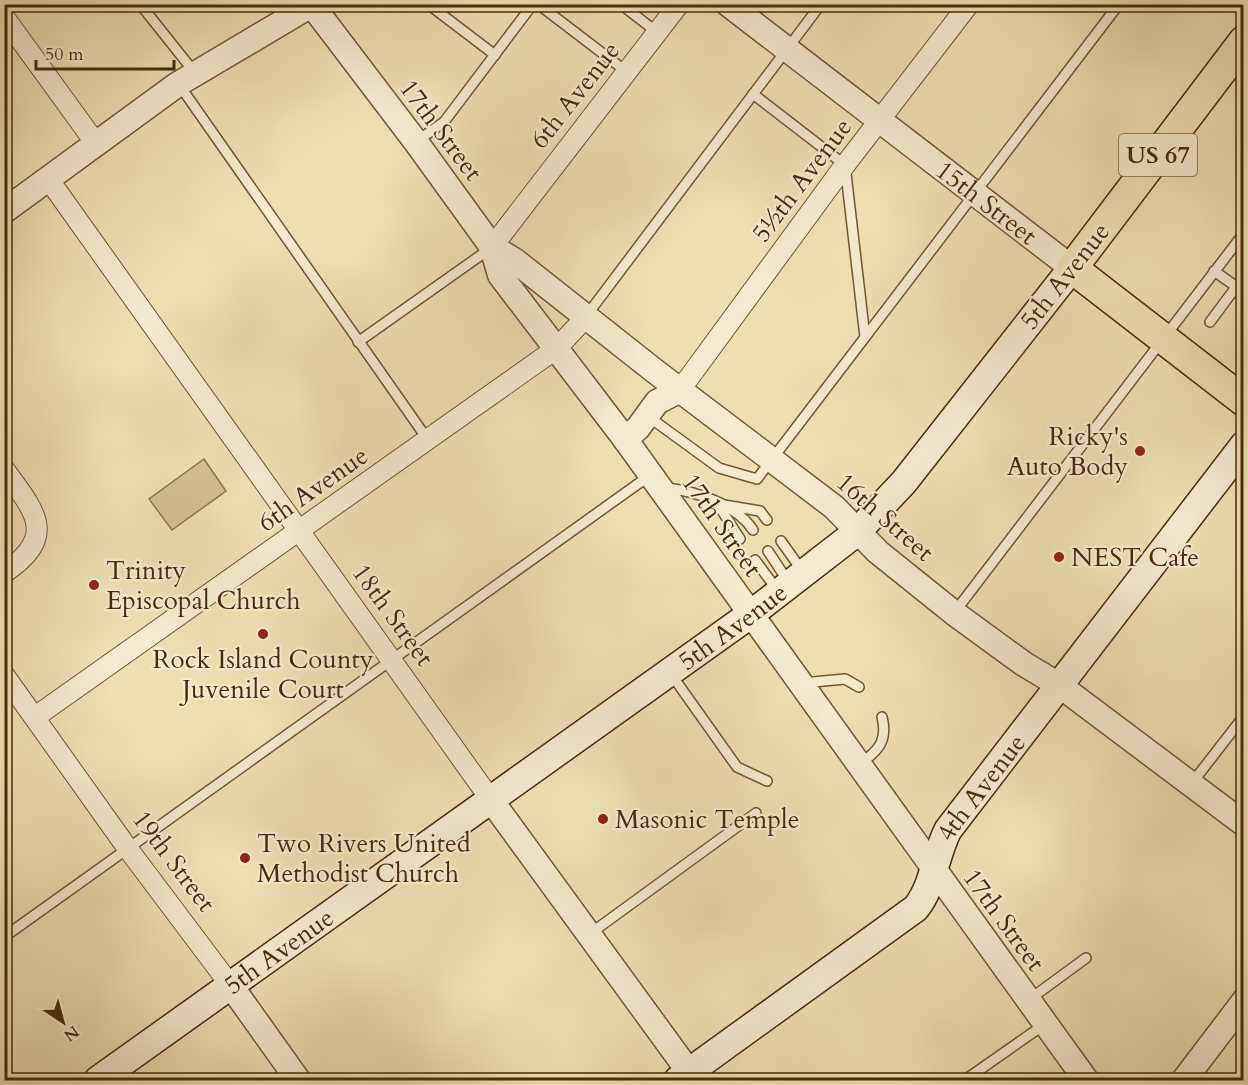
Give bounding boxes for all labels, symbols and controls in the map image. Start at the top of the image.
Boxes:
scale bar [36,33,174,71]
street label: 6th Avenue [522,34,628,156]
text: 50 m [45,42,84,67]
street label: 17th Street [391,72,491,188]
street label: 5½th Avenue [744,111,860,249]
road number: US 67 [1119,134,1197,176]
street label: 15th Street [929,152,1044,252]
street label: 5th Avenue [1012,215,1118,337]
place label: Ricky's Auto Body [1007,419,1128,484]
street label: 6th Avenue [251,438,375,540]
marker: Ricky's Auto Body [1133,444,1147,458]
street label: 16th Street [829,465,941,569]
street label: 17th Street [674,466,770,584]
place label: NEST Cafe [1071,540,1199,575]
marker: NEST Cafe [1052,550,1066,564]
place label: Trinity Episcopal Church [106,553,301,618]
street label: 18th Street [344,557,442,673]
street label: 5th Avenue [671,575,794,678]
marker: Trinity Episcopal Church [87,578,101,592]
marker: Rock Island County Juvenile Court [256,627,270,641]
place label: Rock Island County Juvenile Court [153,642,374,707]
street label: 4th Avenue [928,726,1033,846]
place label: Masonic Temple [615,802,800,837]
street label: 19th Street [124,803,224,919]
marker: Masonic Temple [596,812,610,826]
place label: Two Rivers United Methodist Church [257,826,471,891]
marker: Two Rivers United Methodist Church [238,851,252,865]
street label: 17th Street [955,862,1053,978]
street label: 5th Avenue [217,900,341,1002]
north arrow [33,992,93,1052]
text: N [59,1020,83,1046]

